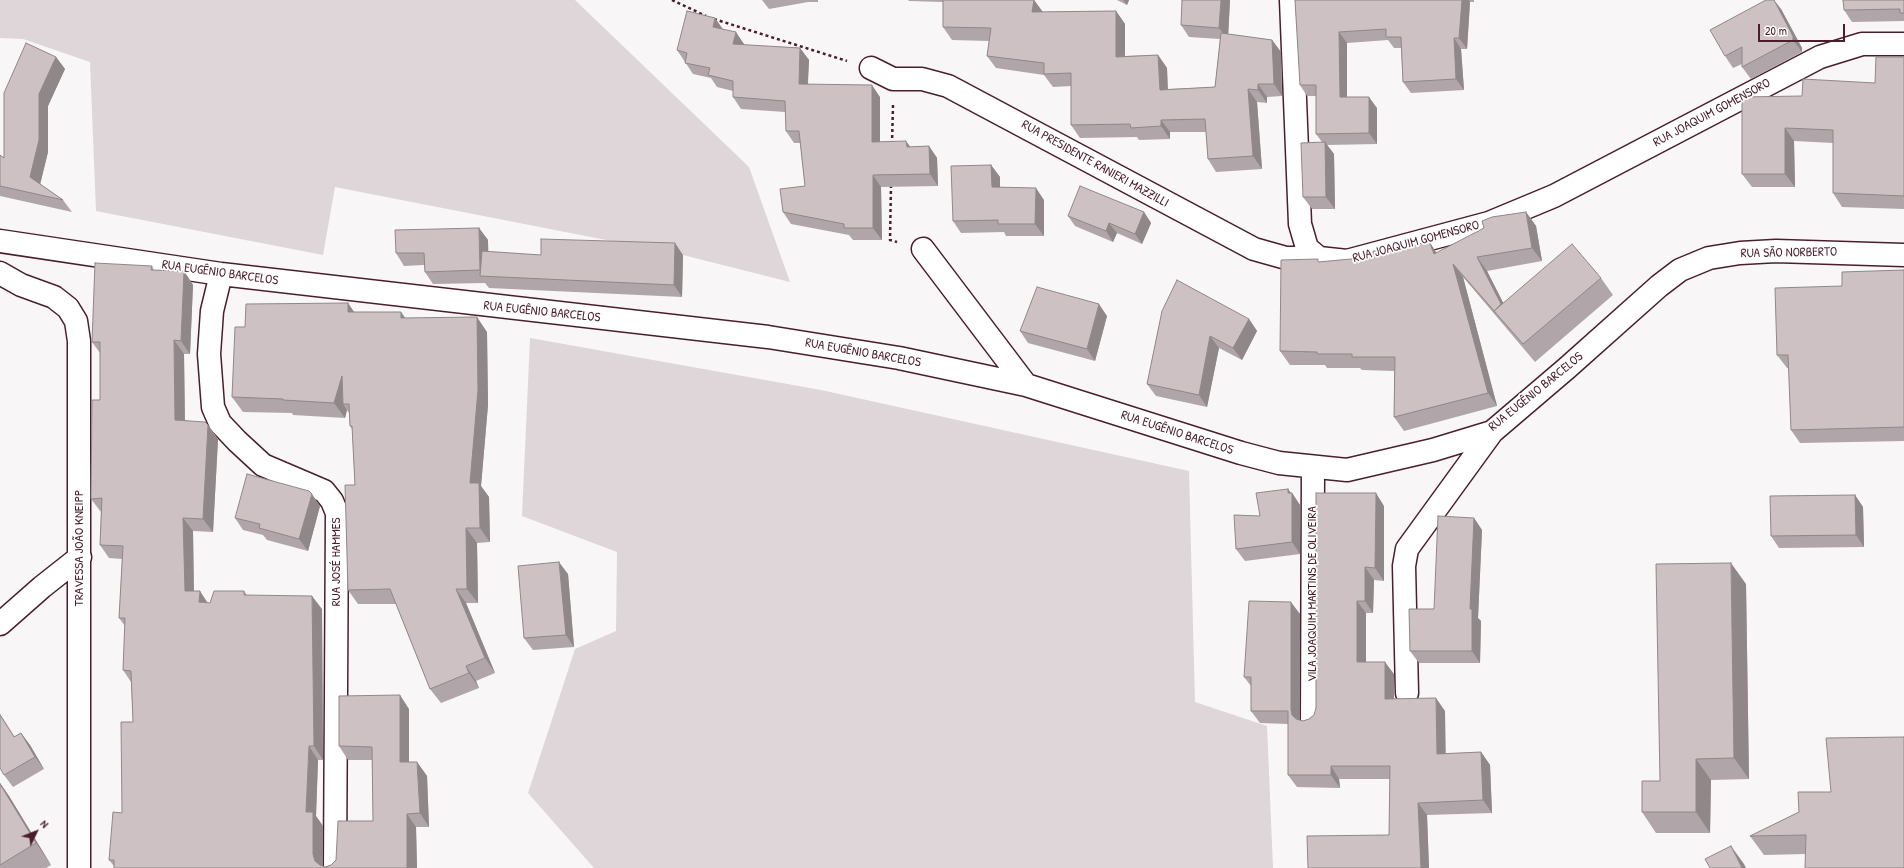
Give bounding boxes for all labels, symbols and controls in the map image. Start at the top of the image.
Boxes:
scale bar [1760,16,1847,42]
text: 20 m [1765,22,1787,39]
street label: RUA JOAQUIM GOMENSORO [1651,76,1773,150]
street label: RUA PRESIDENTE RANIERI MAZZILLI [1019,117,1171,211]
street label: RUA JOAQUIM GOMENSORO [1351,218,1481,266]
street label: RUA SÃO NORBERTO [1741,244,1837,262]
street label: RUA EUGÊNIO BARCELOS [161,257,279,289]
street label: RUA EUGÊNIO BARCELOS [483,298,601,326]
street label: RUA EUGÊNIO BARCELOS [804,335,922,371]
street label: RUA EUGÊNIO BARCELOS [1486,349,1586,435]
street label: RUA EUGÊNIO BARCELOS [1119,407,1235,459]
street label: TRAVESSA JOÃO KNEIPP [72,490,88,606]
street label: VILA JOAQUIM MARTINS DE OLIVEIRA [1305,506,1321,682]
street label: RUA JOSÉ HAMMES [329,518,345,606]
north arrow [16,812,56,852]
text: N [38,817,52,831]

